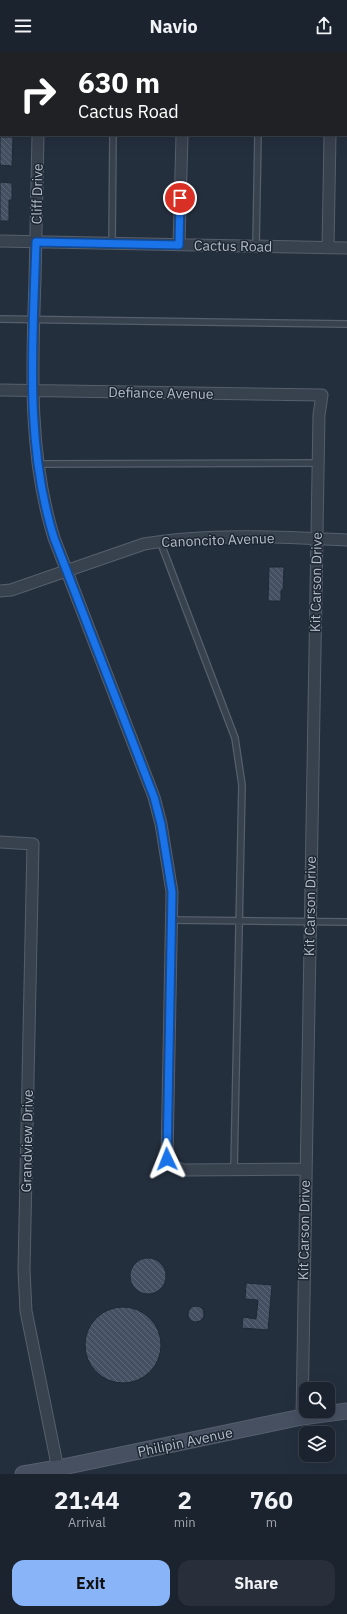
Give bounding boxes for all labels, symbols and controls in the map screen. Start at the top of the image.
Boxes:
icon: menu [12,15,34,37]
text: Navio [149,15,198,38]
icon: share [313,15,335,37]
text: 630 m [78,64,160,101]
icon: right [12,68,64,120]
text: Cactus Road [78,100,179,123]
street label: Cliff Drive [27,163,47,225]
pin [163,181,197,215]
icon: arrive [169,187,191,209]
street label: Cactus Road [194,236,272,256]
street label: Defiance Avenue [108,383,214,403]
street label: Canoncito Avenue [161,529,275,551]
street label: Kit Carson Drive [306,531,326,632]
street label: Kit Carson Drive [300,855,320,956]
street label: Grandview Drive [17,1089,37,1193]
position arrow [146,1138,188,1180]
street label: Kit Carson Drive [294,1179,314,1280]
map controls [299,1382,335,1462]
button: search [299,1382,335,1418]
street label: Philipin Avenue [136,1423,235,1461]
button: layers [299,1426,335,1462]
text: 21:44 [54,1484,120,1516]
text: 2 [177,1484,192,1516]
text: 760 [250,1484,293,1516]
text: Arrival [68,1514,106,1531]
text: min [174,1514,196,1531]
text: m [266,1514,277,1531]
button: Exit [12,1560,170,1606]
button: Share [178,1560,335,1606]

